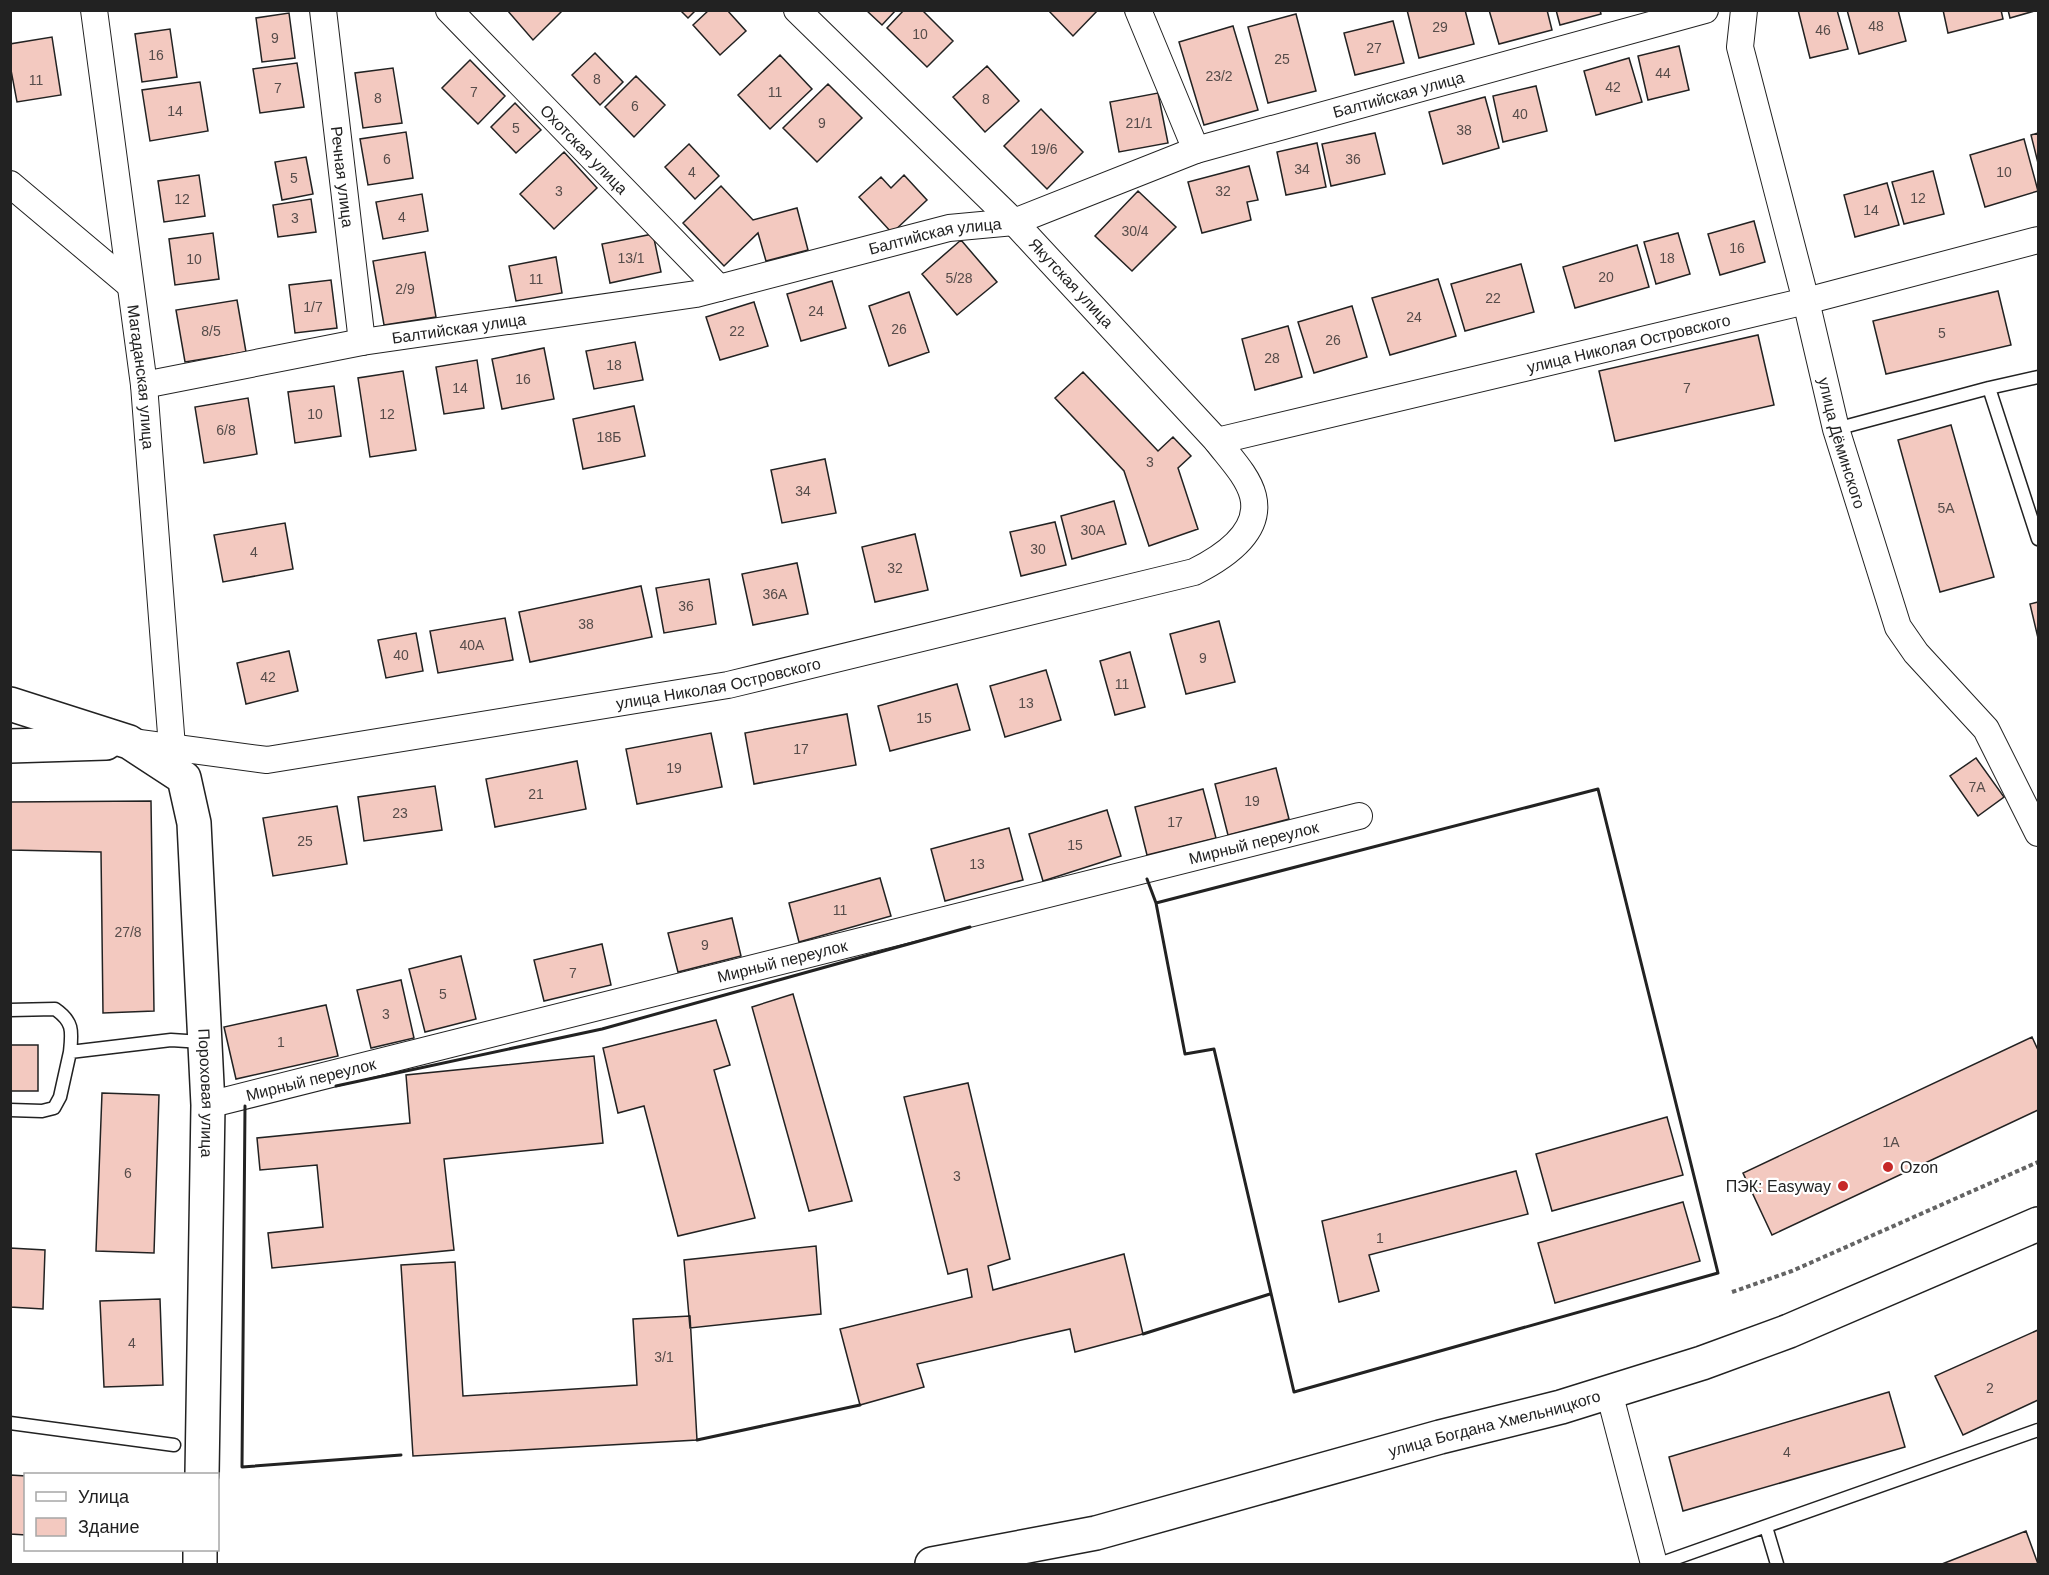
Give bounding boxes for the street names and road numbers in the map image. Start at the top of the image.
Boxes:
street label: Балтийская улица [1331,68,1466,120]
street label: Охотская улица [537,101,631,197]
street label: Речная улица [328,125,357,228]
street label: Балтийская улица [867,215,1002,257]
street label: Якутская улица [1025,235,1117,331]
street label: Магаданская улица [125,304,157,450]
street label: Балтийская улица [391,310,527,346]
street label: улица Николая Островского [1525,311,1732,376]
street label: улица Дёминского [1816,376,1869,510]
street label: улица Николая Островского [615,654,822,712]
street label: Мирный переулок [1187,818,1321,867]
street label: Мирный переулок [716,936,850,985]
street label: Пороховая улица [196,1028,217,1158]
street label: Мирный переулок [244,1054,378,1104]
street label: улица Богдана Хмельницкого [1386,1387,1602,1460]

